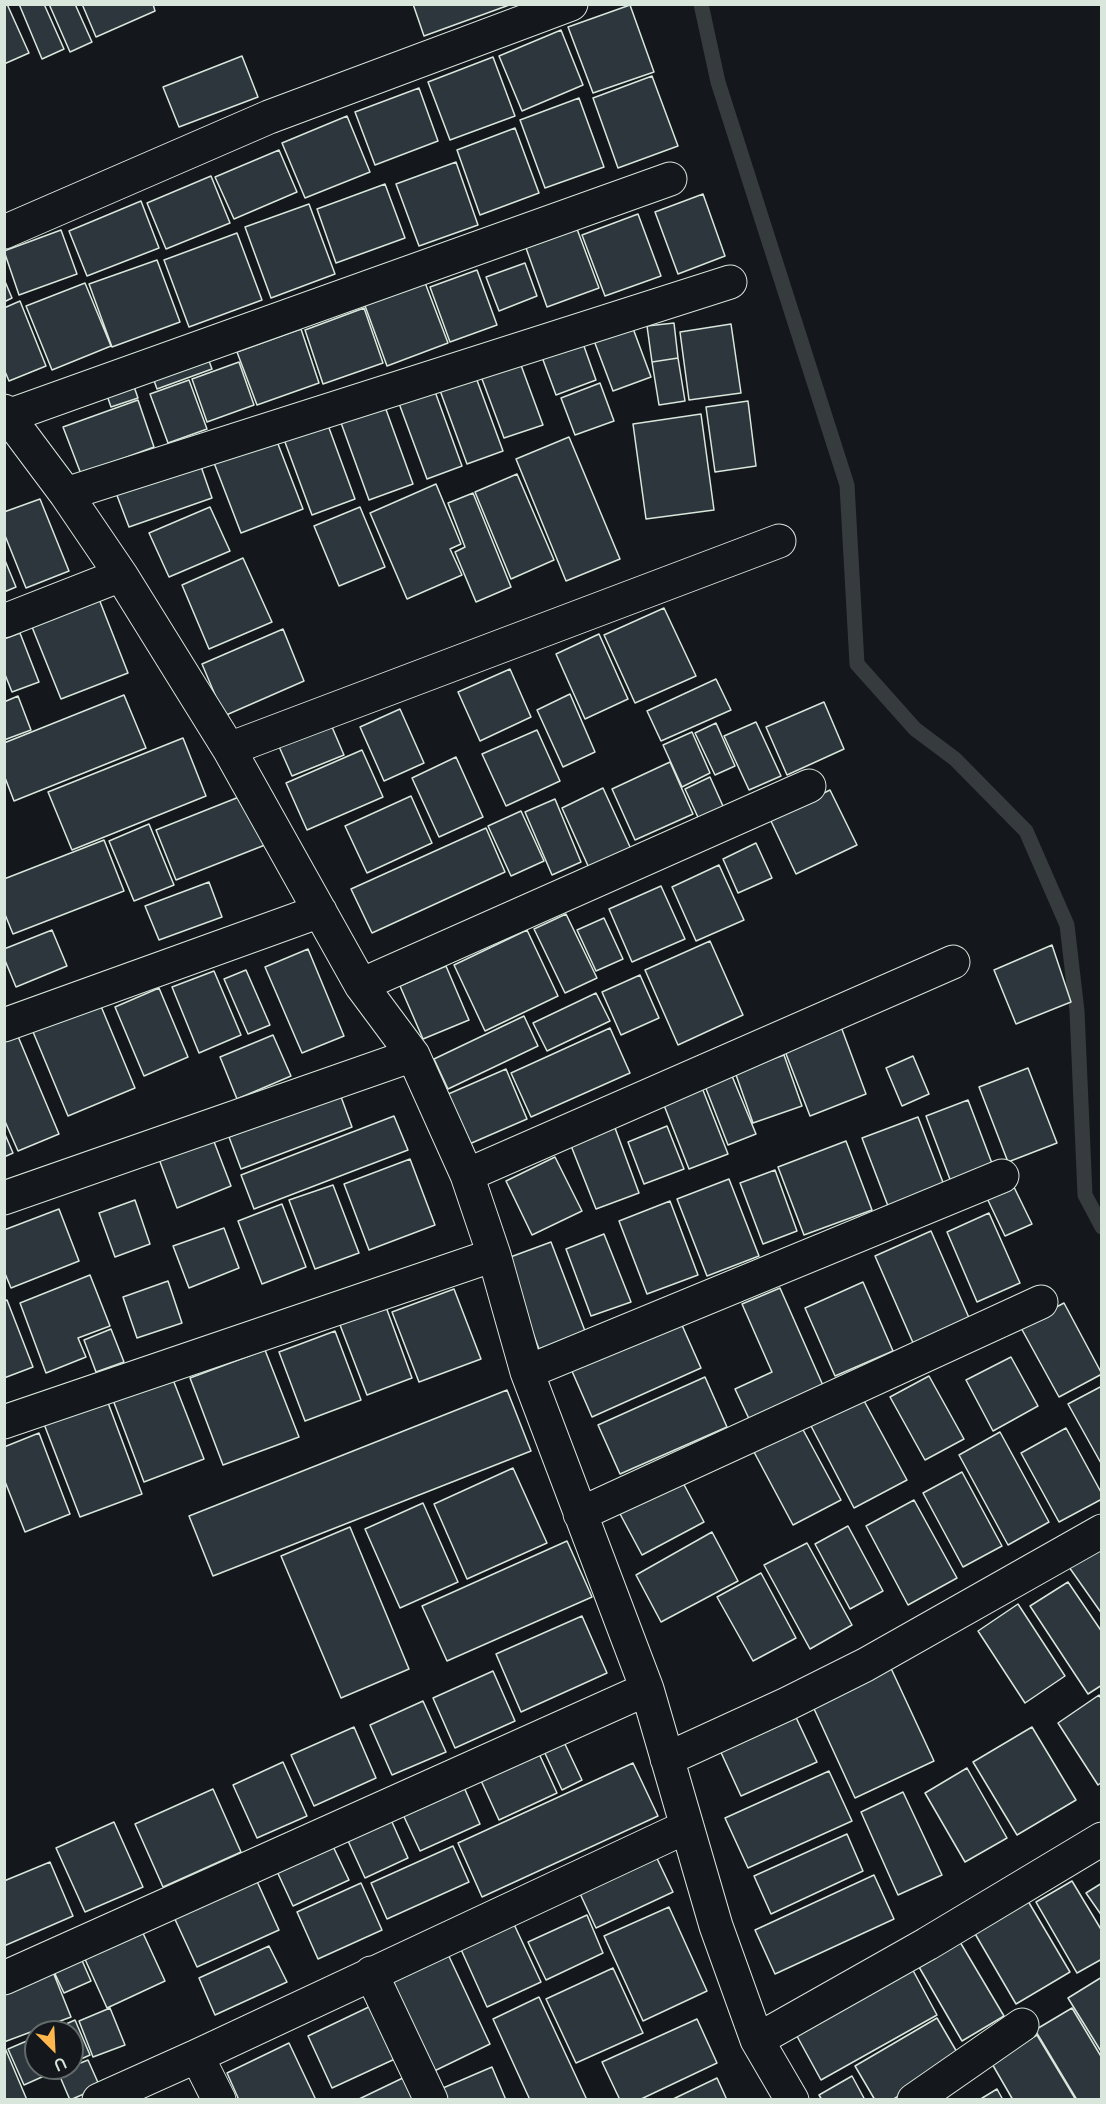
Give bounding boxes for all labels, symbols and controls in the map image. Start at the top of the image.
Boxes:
north arrow [24,2020,84,2080]
text: U [51,2052,70,2077]

